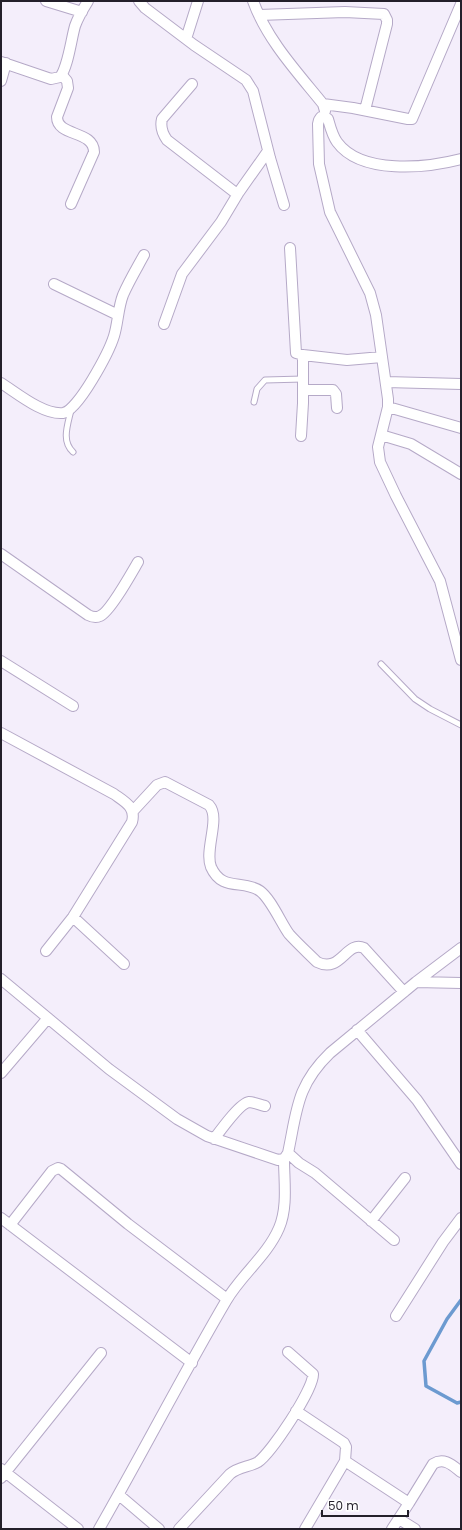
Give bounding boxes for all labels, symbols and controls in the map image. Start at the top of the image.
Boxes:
scale bar [322,1492,408,1518]
text: 50 m [328,1497,359,1514]

